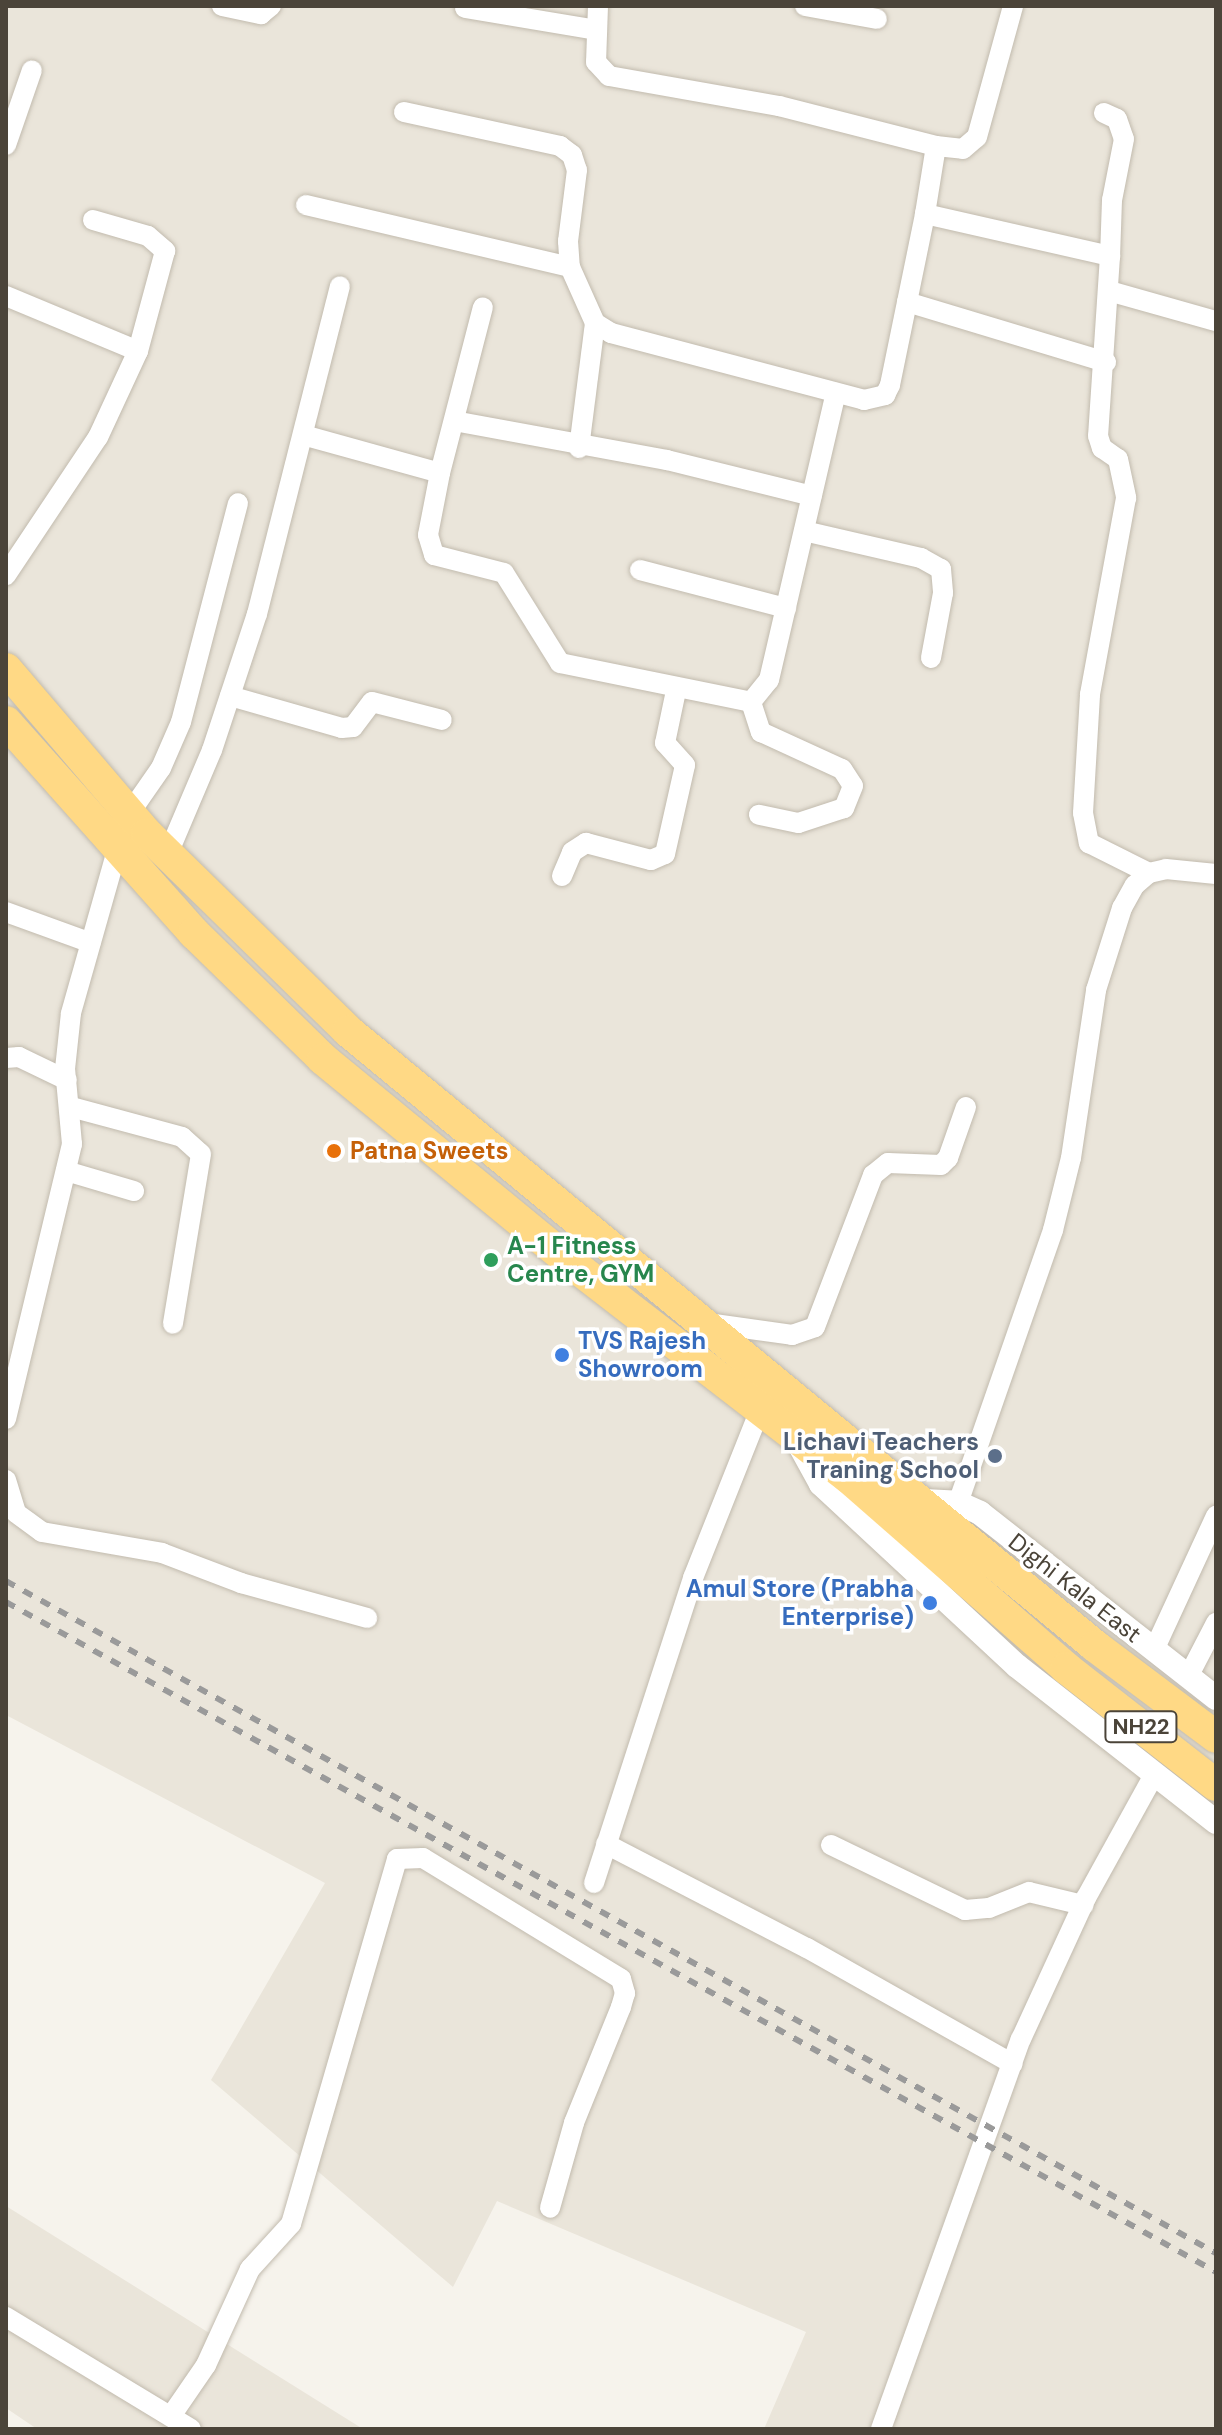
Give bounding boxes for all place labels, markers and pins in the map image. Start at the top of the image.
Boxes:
place label: Patna Sweets [350,1137,508,1165]
marker: Patna Sweets [325,1142,343,1160]
place label: A-1 Fitness Centre, GYM [507,1232,654,1288]
marker: A-1 Fitness Centre, GYM [482,1251,500,1269]
place label: TVS Rajesh Showroom [578,1327,706,1383]
marker: TVS Rajesh Showroom [553,1346,571,1364]
place label: Lichavi Teachers Traning School [783,1428,979,1484]
marker: Lichavi Teachers Traning School [986,1447,1004,1465]
place label: Amul Store (Prabha Enterprise) [686,1575,914,1631]
marker: Amul Store (Prabha Enterprise) [921,1594,939,1612]

